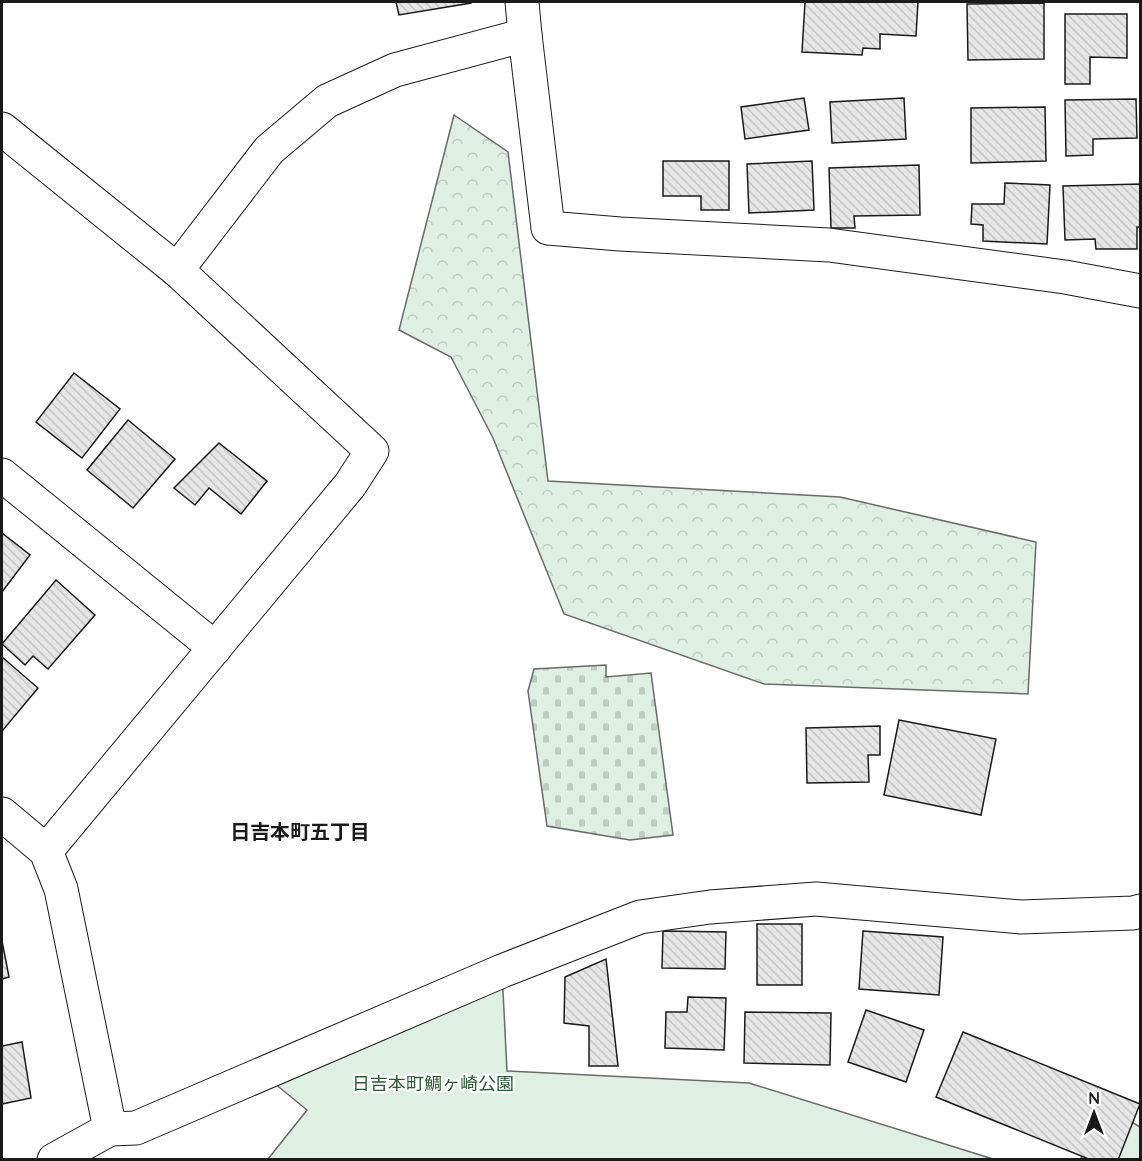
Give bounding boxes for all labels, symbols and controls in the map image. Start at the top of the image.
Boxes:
district label: 日吉本町五丁目 [230,819,370,844]
park label: 日吉本町鯛ヶ崎公園 [352,1072,514,1095]
north arrow [1064,1083,1124,1143]
text: N [1088,1088,1100,1108]

